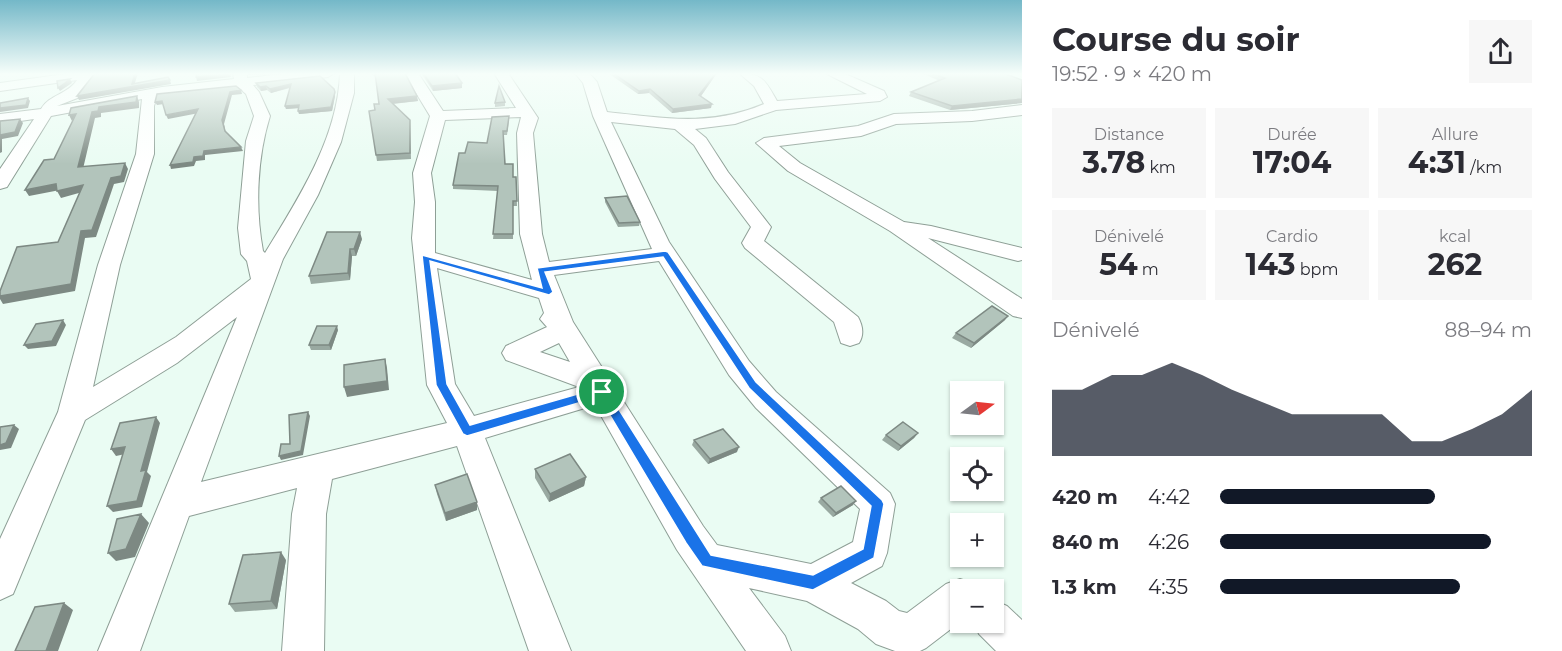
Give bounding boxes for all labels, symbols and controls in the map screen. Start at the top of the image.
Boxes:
text: Course du soir [1052,19,1300,59]
button: share [1469,20,1532,83]
text: 19:52 · 9 × 420 m [1052,62,1212,86]
text: Distance [1094,125,1164,144]
text: Durée [1267,125,1317,144]
text: Allure [1432,125,1478,144]
text: 3.78 [1082,144,1145,181]
text: 17:04 [1253,144,1331,181]
text: 4:31 [1408,144,1466,181]
text: km [1145,158,1176,177]
text: /km [1466,158,1502,177]
text: Dénivelé [1094,227,1164,246]
text: Cardio [1266,227,1318,246]
text: kcal [1439,227,1471,246]
text: 54 [1099,246,1138,283]
text: 143 [1246,246,1296,283]
text: 262 [1428,246,1482,283]
text: m [1138,260,1159,279]
text: bpm [1296,260,1338,279]
text: Dénivelé [1052,318,1140,342]
text: 88–94 m [1445,318,1532,342]
pin [576,366,627,417]
icon: arrive [585,375,618,408]
north arrow [950,381,1004,435]
map controls [950,381,1004,633]
button: locate [950,447,1004,501]
text: 420 m [1052,485,1118,509]
text: 4:42 [1148,485,1190,509]
button: + [950,513,1004,567]
text: 840 m [1052,530,1119,554]
text: 4:26 [1148,530,1189,554]
text: 1.3 km [1052,575,1117,599]
text: 4:35 [1148,575,1188,599]
button: − [950,579,1004,633]

